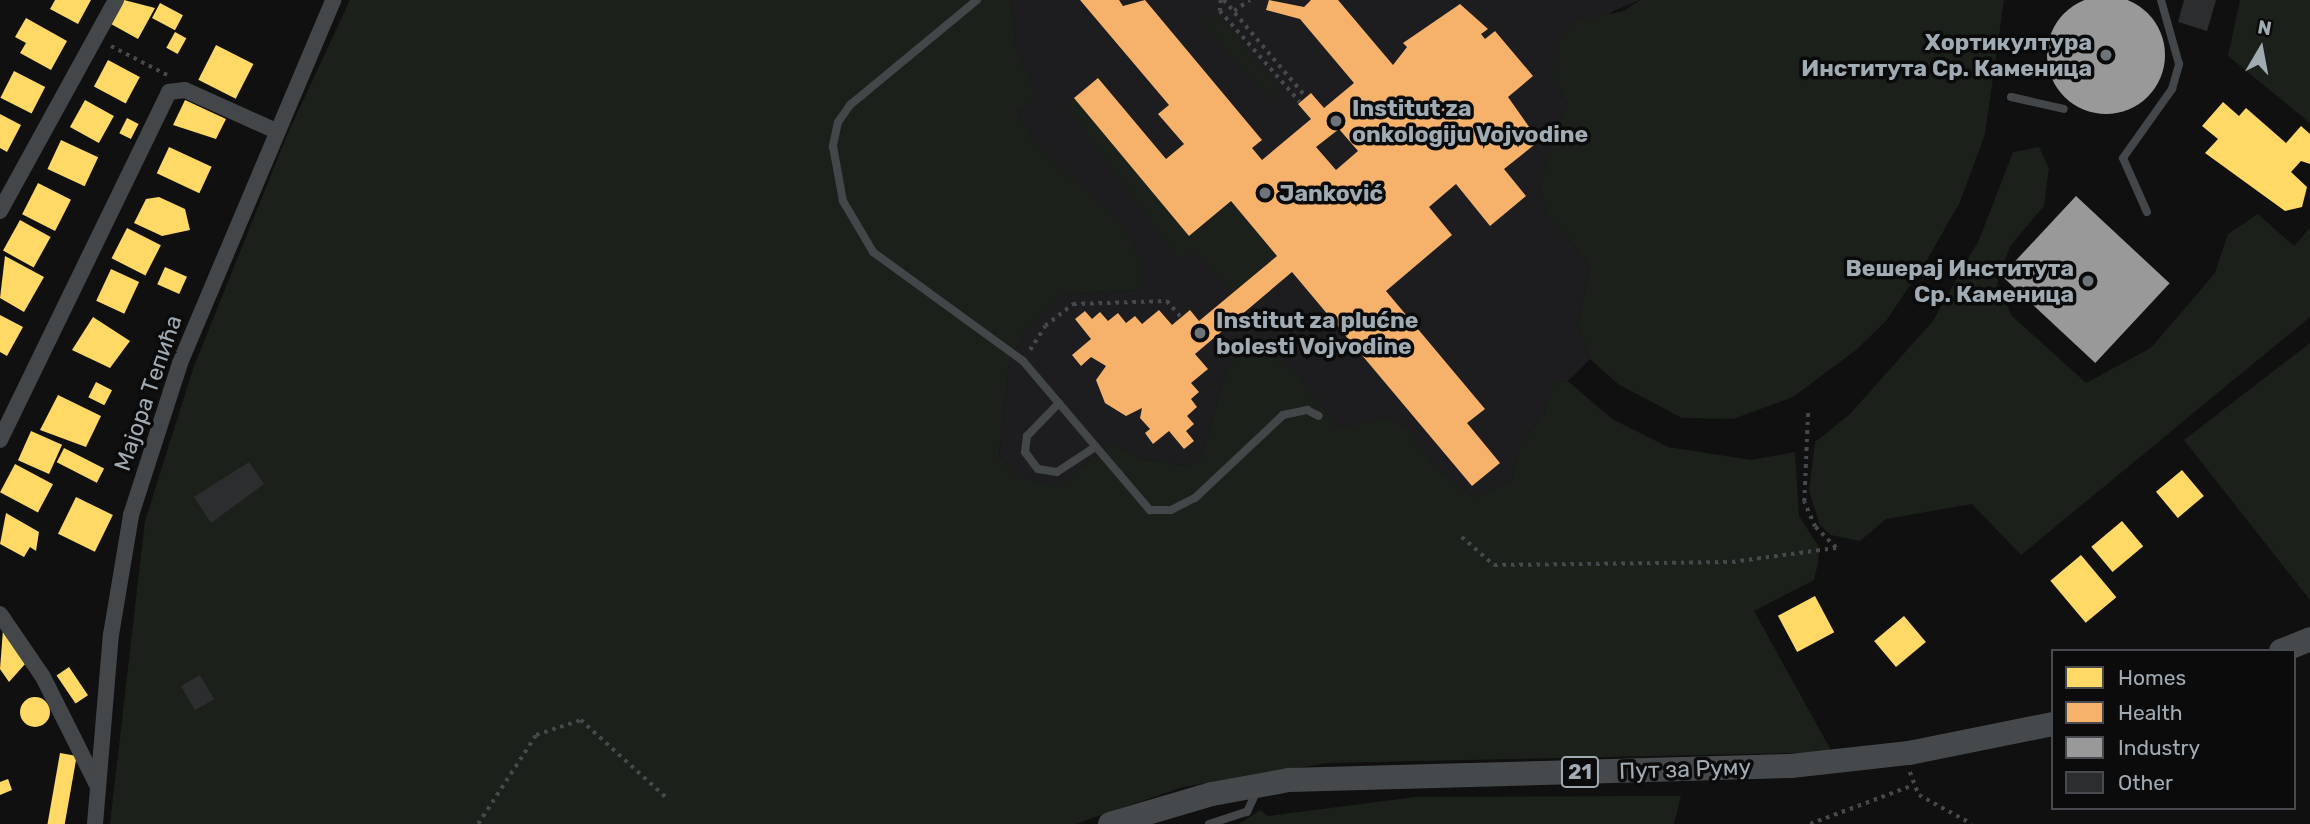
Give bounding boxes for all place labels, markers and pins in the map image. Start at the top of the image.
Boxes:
place label: Хортикултура Института Ср. Каменица [1801,28,2092,82]
marker: Хортикултура Института Ср. Каменица [2098,47,2114,63]
place label: Institut za onkologiju Vojvodine [1352,94,1589,148]
marker: Institut za onkologiju Vojvodine [1326,111,1346,131]
place label: Janković [1279,179,1383,207]
marker: Janković [1257,185,1273,201]
place label: Вешерај Института Ср. Каменица [1846,254,2074,308]
marker: Вешерај Института Ср. Каменица [2080,273,2096,289]
place label: Institut za plućne bolesti Vojvodine [1216,306,1418,360]
marker: Institut za plućne bolesti Vojvodine [1190,323,1210,343]

